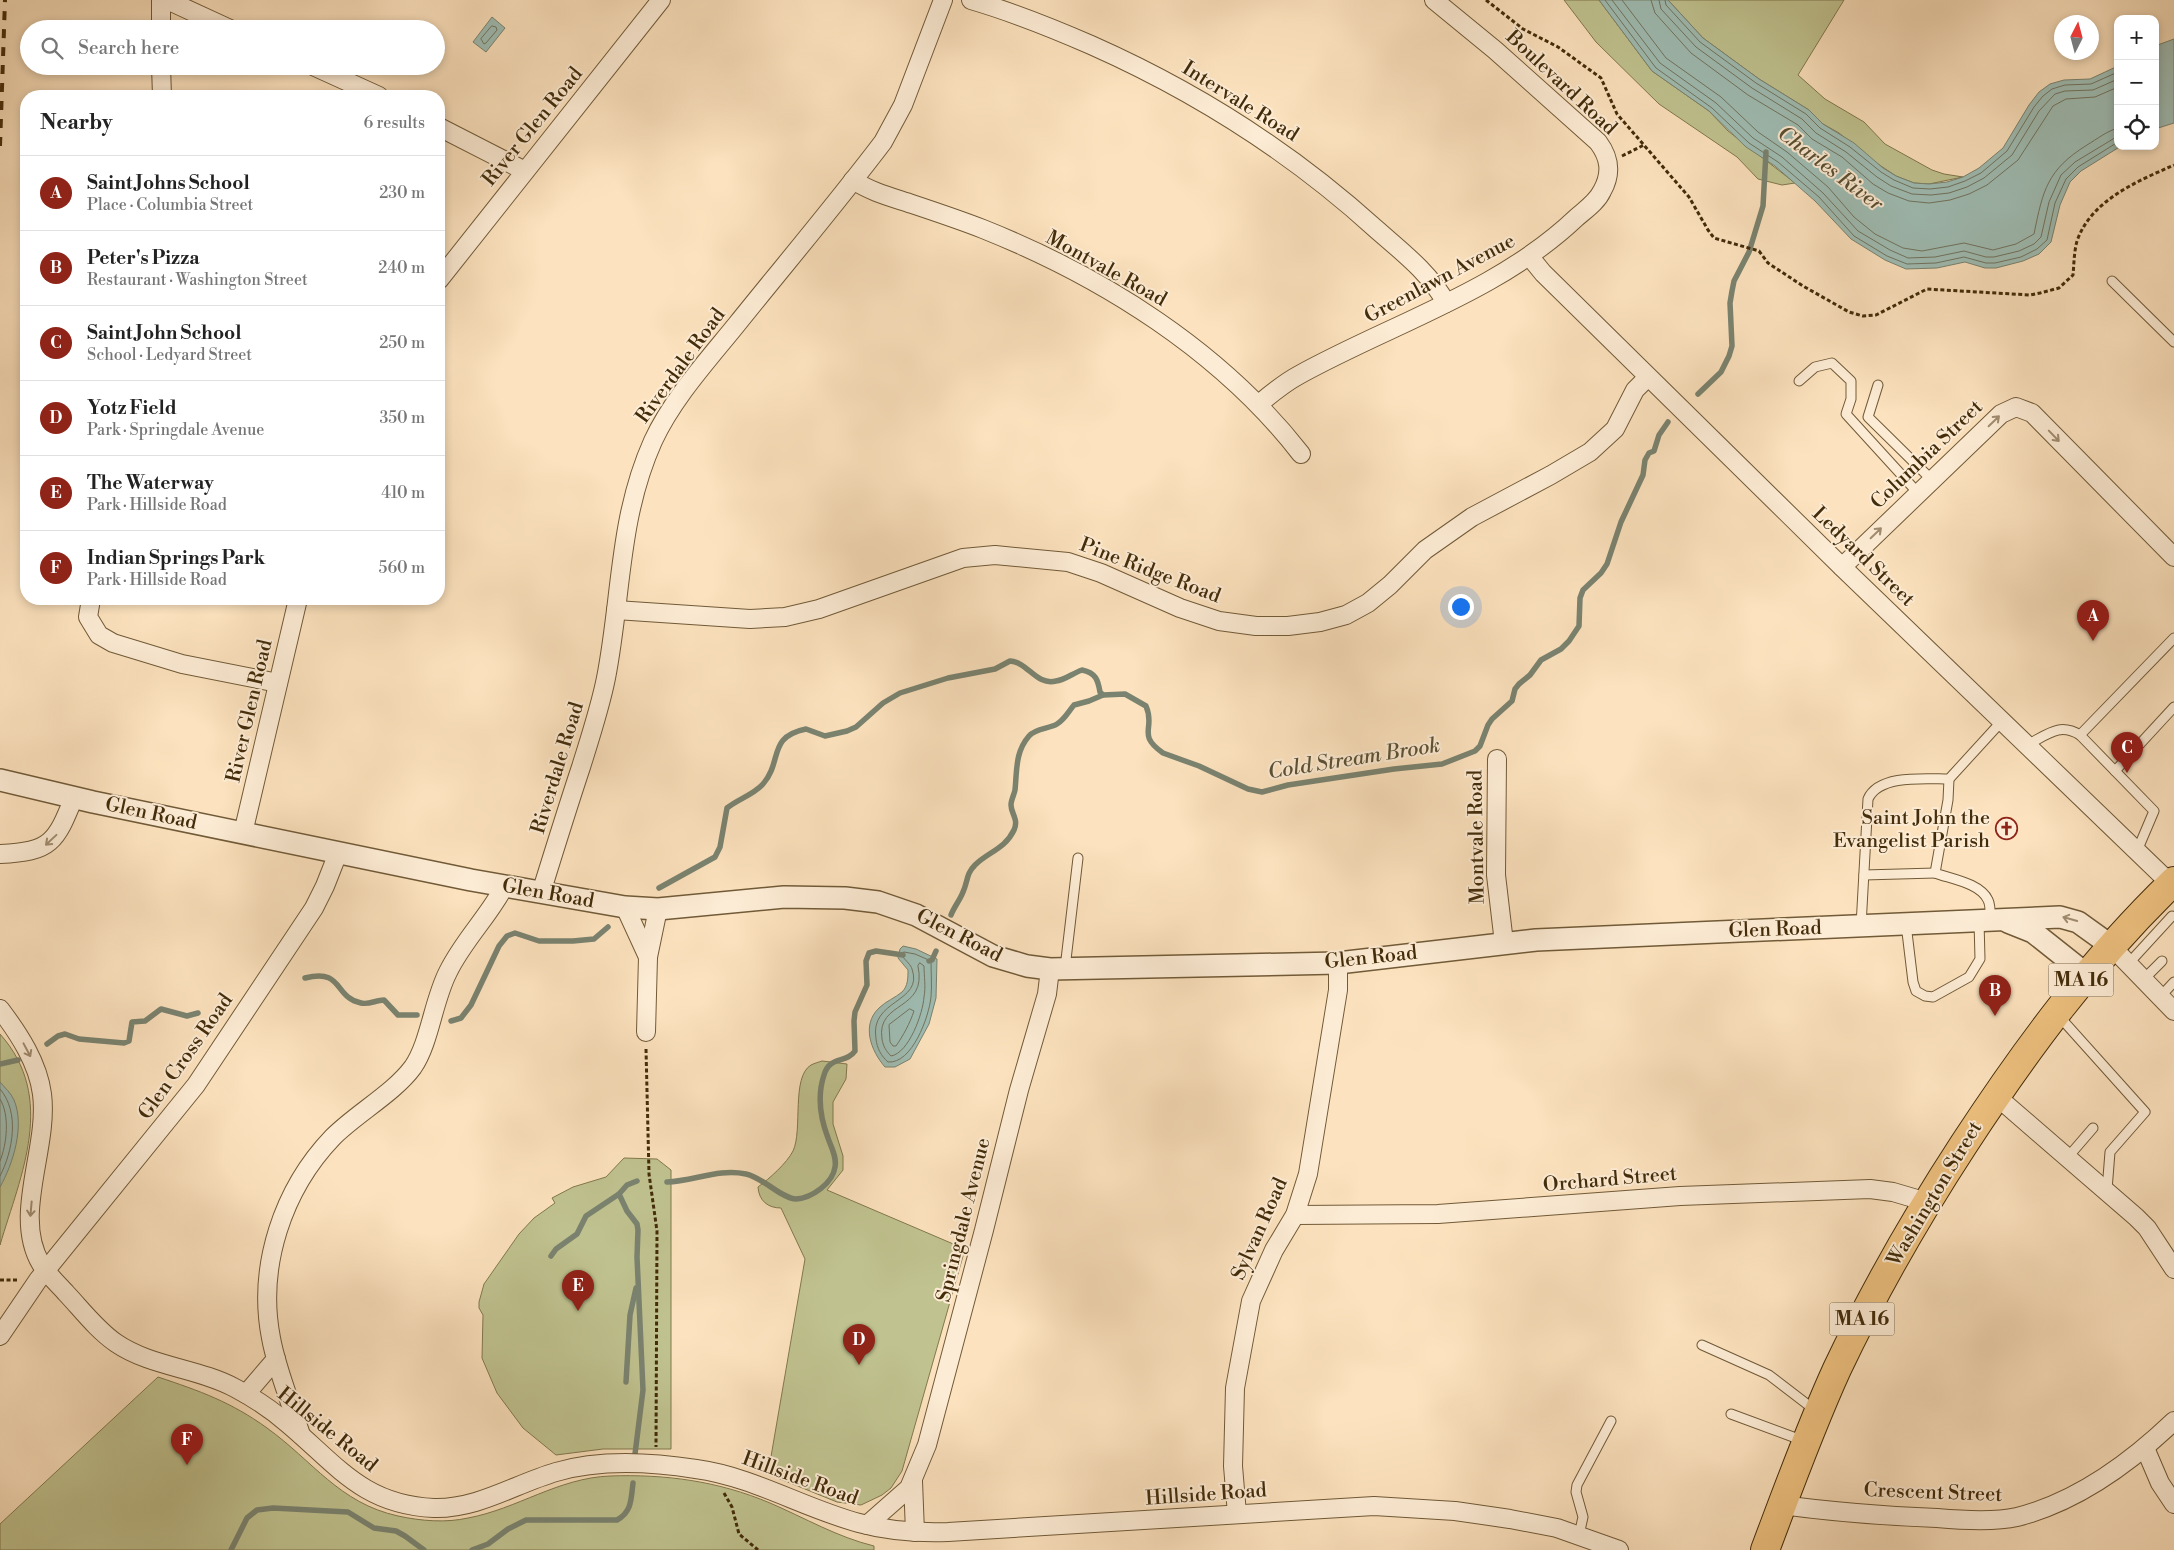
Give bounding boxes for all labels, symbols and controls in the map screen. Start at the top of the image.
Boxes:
north arrow [2054,15,2099,60]
map controls [2114,15,2159,150]
button: + [2114,15,2159,60]
search box [20,20,445,75]
street label: Boulevard Road [1499,24,1622,141]
icon: search [38,34,66,62]
text: Search here [78,36,179,60]
street label: Intervale Road [1177,56,1303,148]
button: − [2114,60,2159,105]
street label: River Glen Road [477,62,589,192]
button: locate [2114,105,2159,150]
text: Nearby [40,110,113,136]
text: 6 results [364,113,425,133]
water label: Charles River [1772,121,1889,218]
text: Saint Johns School [87,171,250,195]
text: A [50,183,62,203]
text: 230 m [379,183,425,203]
text: Place · Columbia Street [87,195,253,215]
street label: Montvale Road [1041,225,1171,313]
street label: Greenlawn Avenue [1360,229,1520,329]
text: Peter's Pizza [87,246,199,270]
text: B [50,258,62,278]
text: 240 m [378,258,425,278]
text: Restaurant · Washington Street [87,270,308,290]
street label: Riverdale Road [631,303,732,429]
text: Saint John School [87,321,242,345]
text: C [50,333,62,353]
text: 250 m [379,333,425,353]
text: School · Ledyard Street [87,345,252,365]
street label: Columbia Street [1866,395,1988,515]
text: Yotz Field [87,396,177,420]
text: D [50,408,62,428]
text: 350 m [379,408,425,428]
one-way arrow [1988,414,2000,427]
text: Park · Springdale Avenue [87,420,264,440]
one-way arrow [2048,429,2060,442]
text: The Waterway [87,471,214,495]
text: E [50,483,62,503]
text: 410 m [381,483,425,503]
text: Park · Hillside Road [87,495,227,515]
street label: Ledyard Street [1806,502,1920,612]
one-way arrow [1870,527,1883,539]
street label: Pine Ridge Road [1076,533,1225,610]
text: Indian Springs Park [87,546,265,570]
text: F [50,558,62,578]
text: 560 m [379,558,425,578]
text: Park · Hillside Road [87,570,227,590]
your location [1448,594,1474,620]
pin: A [2077,600,2109,641]
street label: River Glen Road [221,636,279,785]
street label: Riverdale Road [526,698,590,837]
pin: C [2111,732,2143,773]
water label: Cold Stream Brook [1266,733,1442,785]
street label: Montvale Road [1463,769,1491,904]
street label: Glen Road [103,792,200,836]
place label: Saint John the Evangelist Parish [1833,806,1990,854]
church icon: Saint John the Evangelist Parish [1994,817,2018,841]
one-way arrow [45,834,57,846]
street label: Glen Road [500,874,597,915]
street label: Glen Road [912,904,1007,969]
one-way arrow [2062,914,2078,924]
street label: Glen Road [1728,916,1823,944]
street label: Glen Road [1323,941,1419,975]
road number: MA 16 [2048,964,2114,996]
pin: B [1979,975,2011,1016]
street label: Glen Cross Road [133,989,239,1125]
one-way arrow [23,1042,32,1057]
street label: Washington Street [1881,1117,1988,1272]
street label: Springdale Avenue [931,1135,997,1305]
street label: Orchard Street [1542,1162,1678,1198]
street label: Sylvan Road [1226,1173,1294,1284]
one-way arrow [26,1201,36,1217]
pin: E [562,1270,594,1311]
road number: MA 16 [1830,1302,1894,1336]
pin: D [843,1324,875,1365]
street label: Hillside Road [272,1382,383,1478]
pin: F [171,1424,203,1465]
street label: Hillside Road [739,1446,862,1512]
street label: Hillside Road [1144,1478,1268,1512]
street label: Crescent Street [1863,1478,2003,1508]

